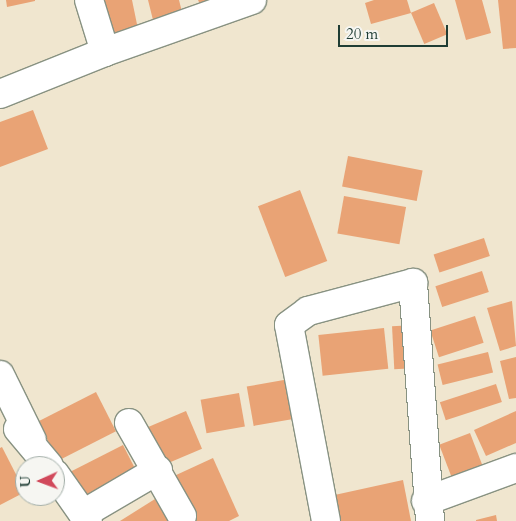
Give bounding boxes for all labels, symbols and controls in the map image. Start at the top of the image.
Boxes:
scale bar [341,15,451,47]
text: 20 m [346,24,378,44]
north arrow [15,456,65,506]
text: U [16,475,35,488]

